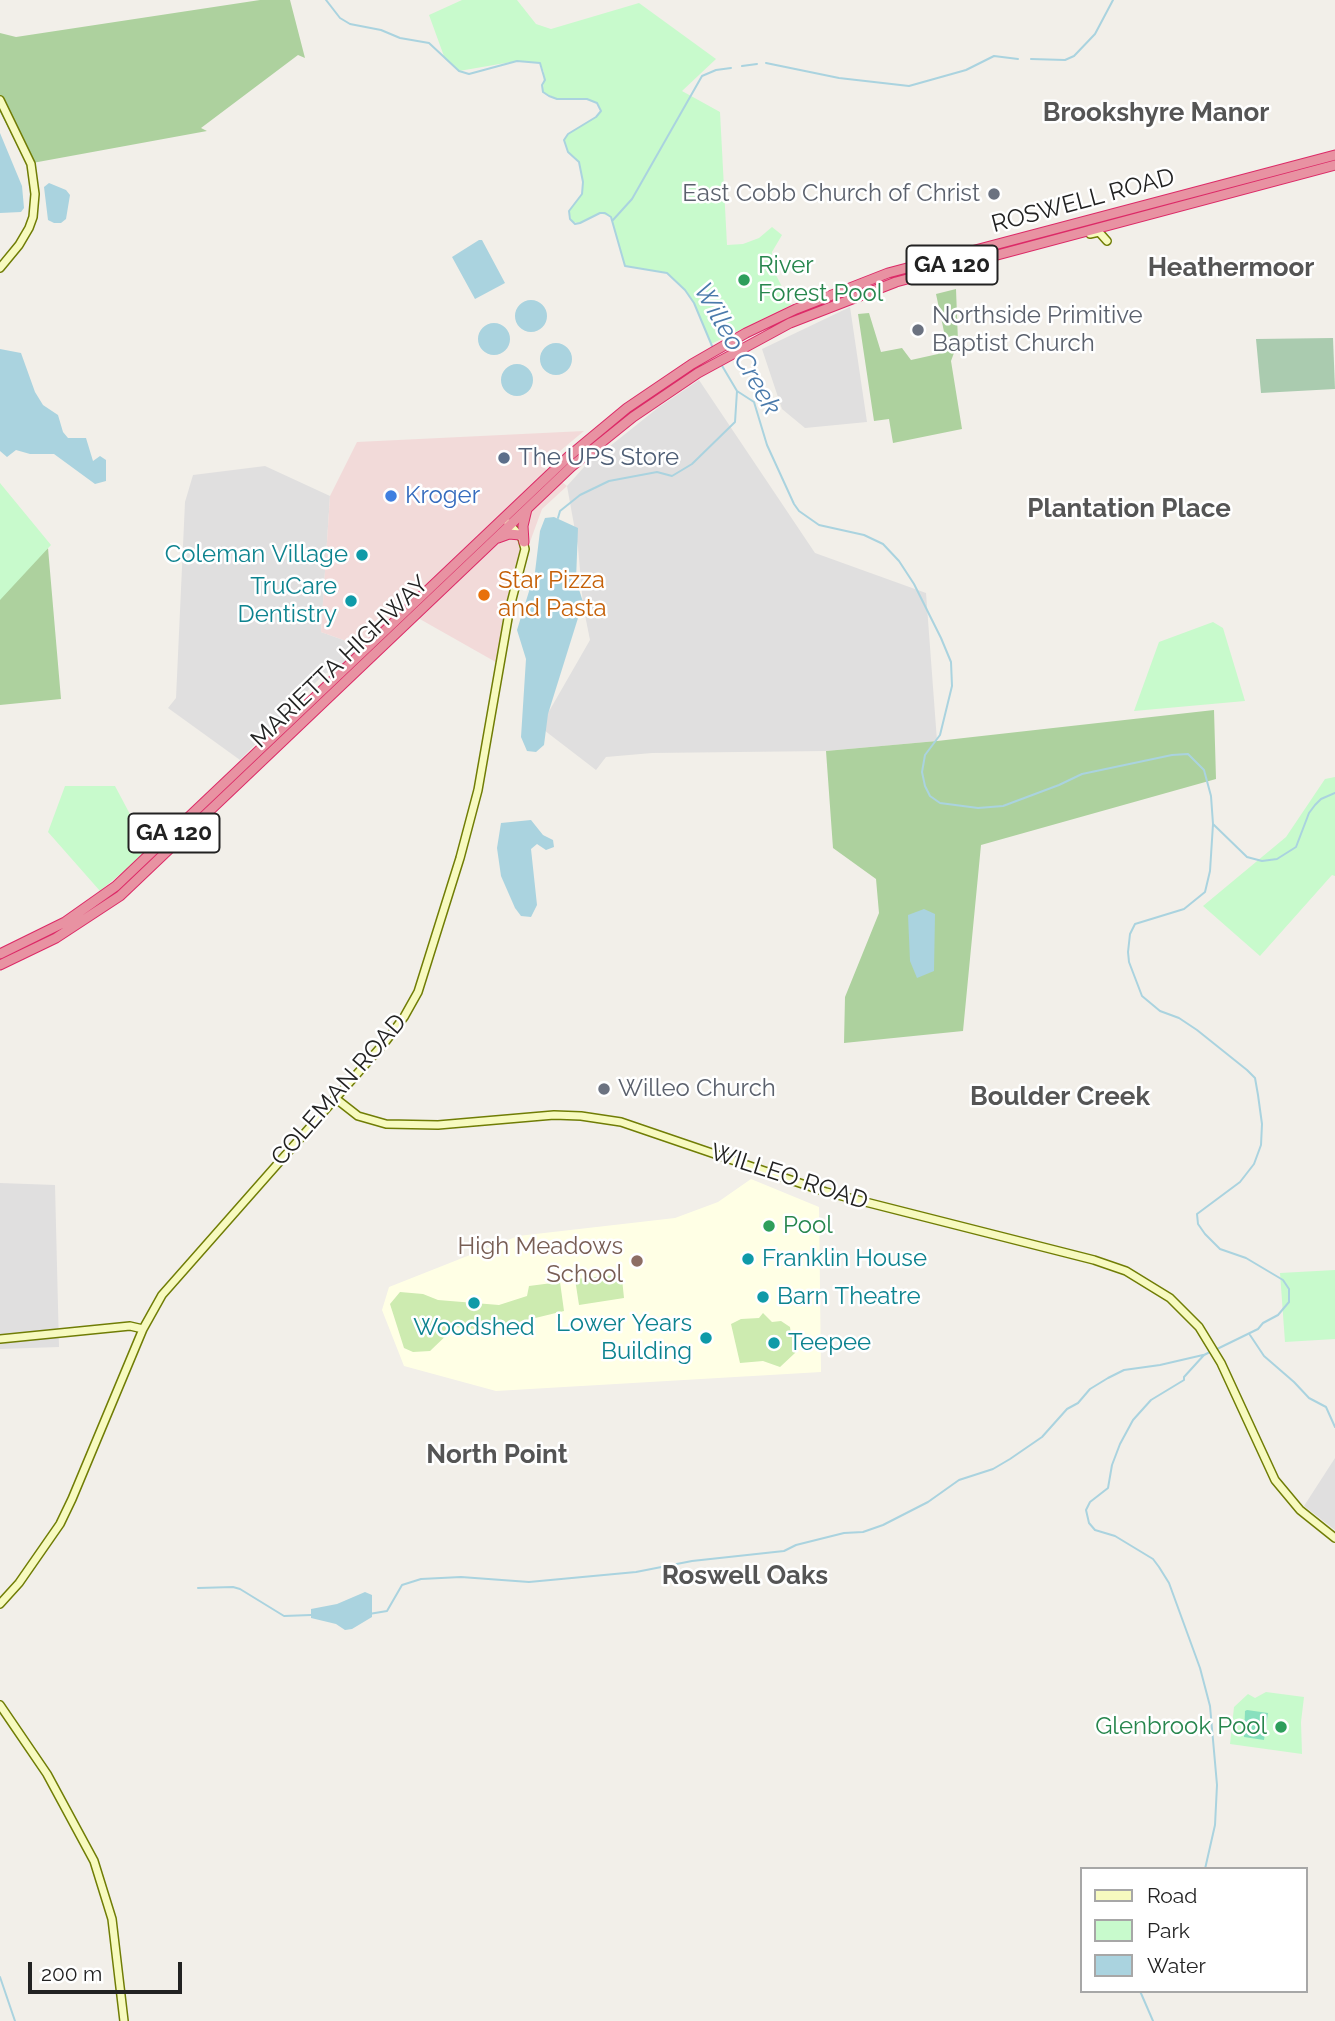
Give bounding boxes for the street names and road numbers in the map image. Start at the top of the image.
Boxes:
street label: ROSWELL ROAD [988,163,1178,239]
road number: GA 120 [906,246,998,284]
street label: MARIETTA HIGHWAY [245,570,435,754]
road number: GA 120 [128,814,220,852]
street label: COLEMAN ROAD [265,1008,413,1172]
street label: WILLEO ROAD [707,1138,871,1216]

